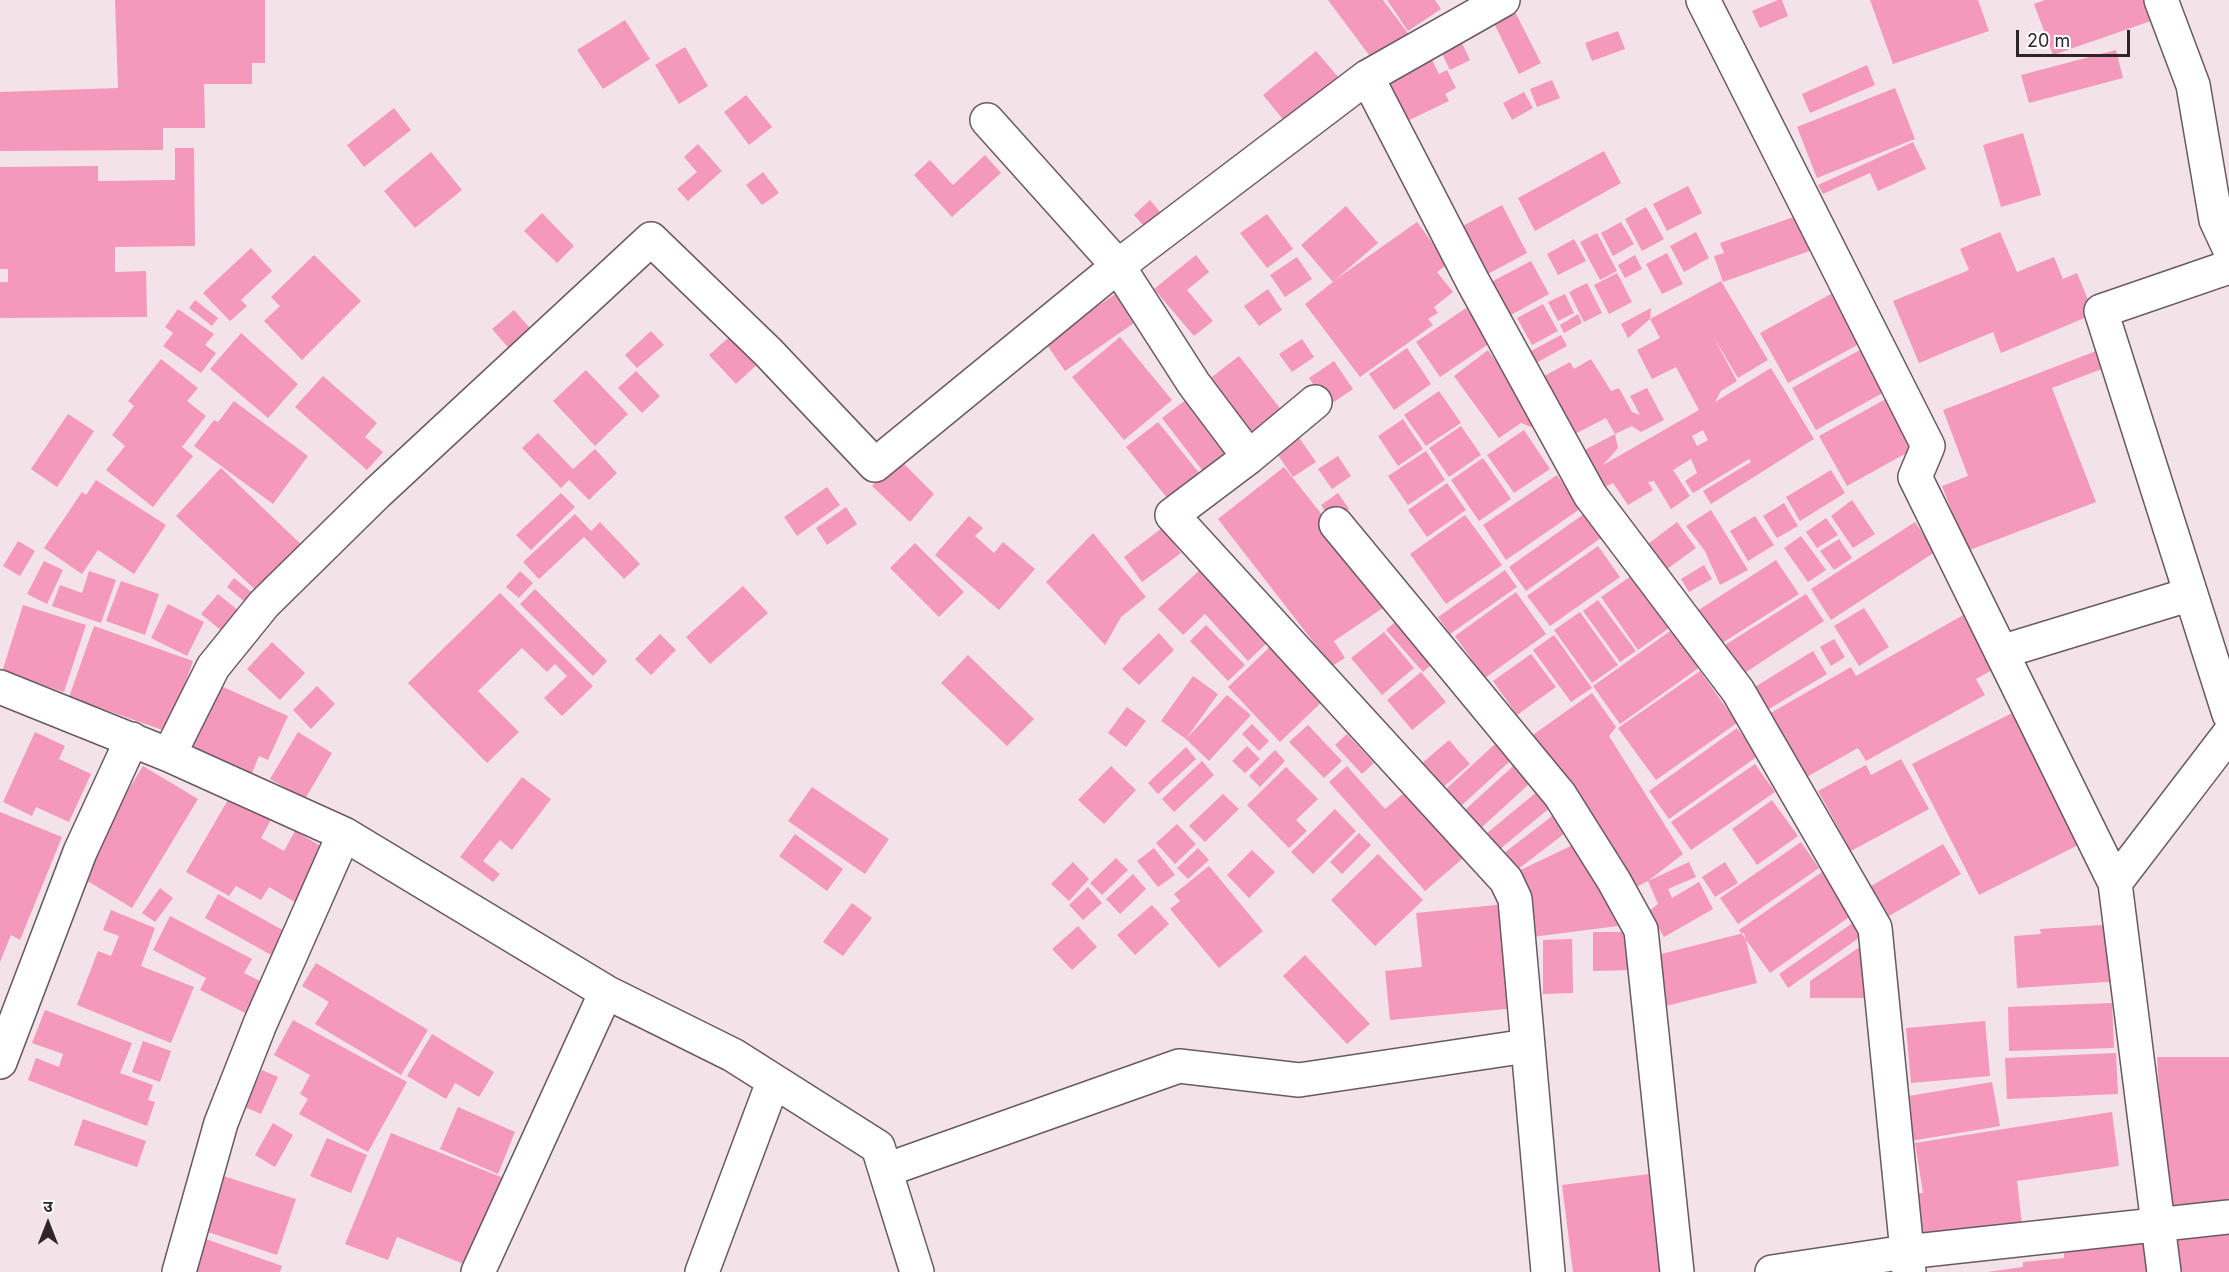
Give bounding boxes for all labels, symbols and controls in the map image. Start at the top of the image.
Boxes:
scale bar [2019,18,2133,56]
text: 20 m [2027,30,2070,51]
north arrow [18,1194,78,1254]
text: उ [43,1196,53,1216]

